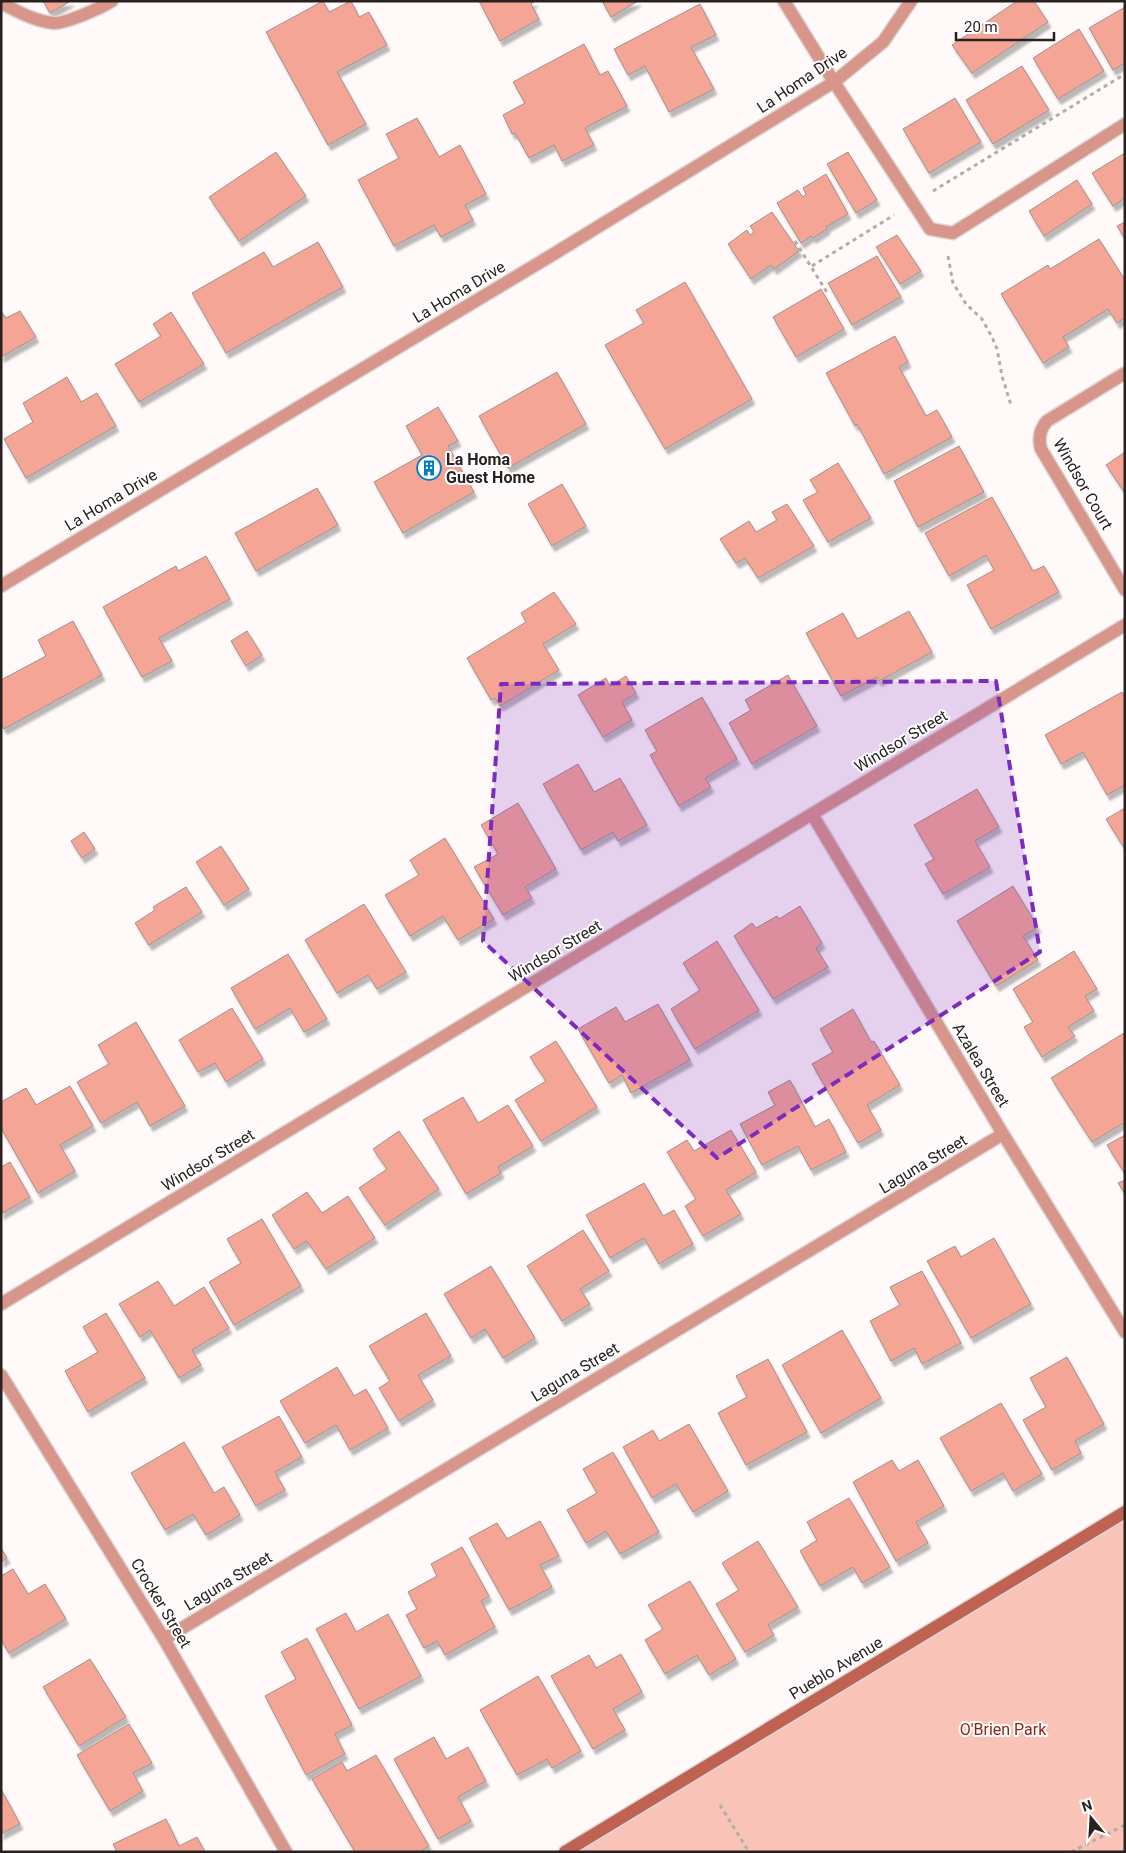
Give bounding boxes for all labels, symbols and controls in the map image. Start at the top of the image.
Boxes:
scale bar [956,10,1054,42]
text: 20 m [964,18,998,36]
street label: La Homa Drive [753,43,851,117]
street label: La Homa Drive [409,257,509,327]
street label: Windsor Court [1049,435,1117,533]
place label: La Homa Guest Home [446,450,535,487]
building icon: La Homa Guest Home [416,455,442,481]
street label: La Homa Drive [61,465,161,535]
street label: Windsor Street [851,706,951,776]
street label: Windsor Street [505,916,605,986]
street label: Azalea Street [949,1020,1013,1110]
street label: Windsor Street [158,1125,258,1195]
street label: Laguna Street [876,1130,970,1198]
street label: Laguna Street [528,1338,622,1406]
street label: Laguna Street [181,1547,275,1615]
street label: Crocker Street [127,1555,195,1651]
street label: Pueblo Avenue [786,1633,886,1703]
park label: O'Brien Park [960,1720,1047,1739]
north arrow [1066,1793,1116,1843]
text: N [1080,1796,1094,1815]

